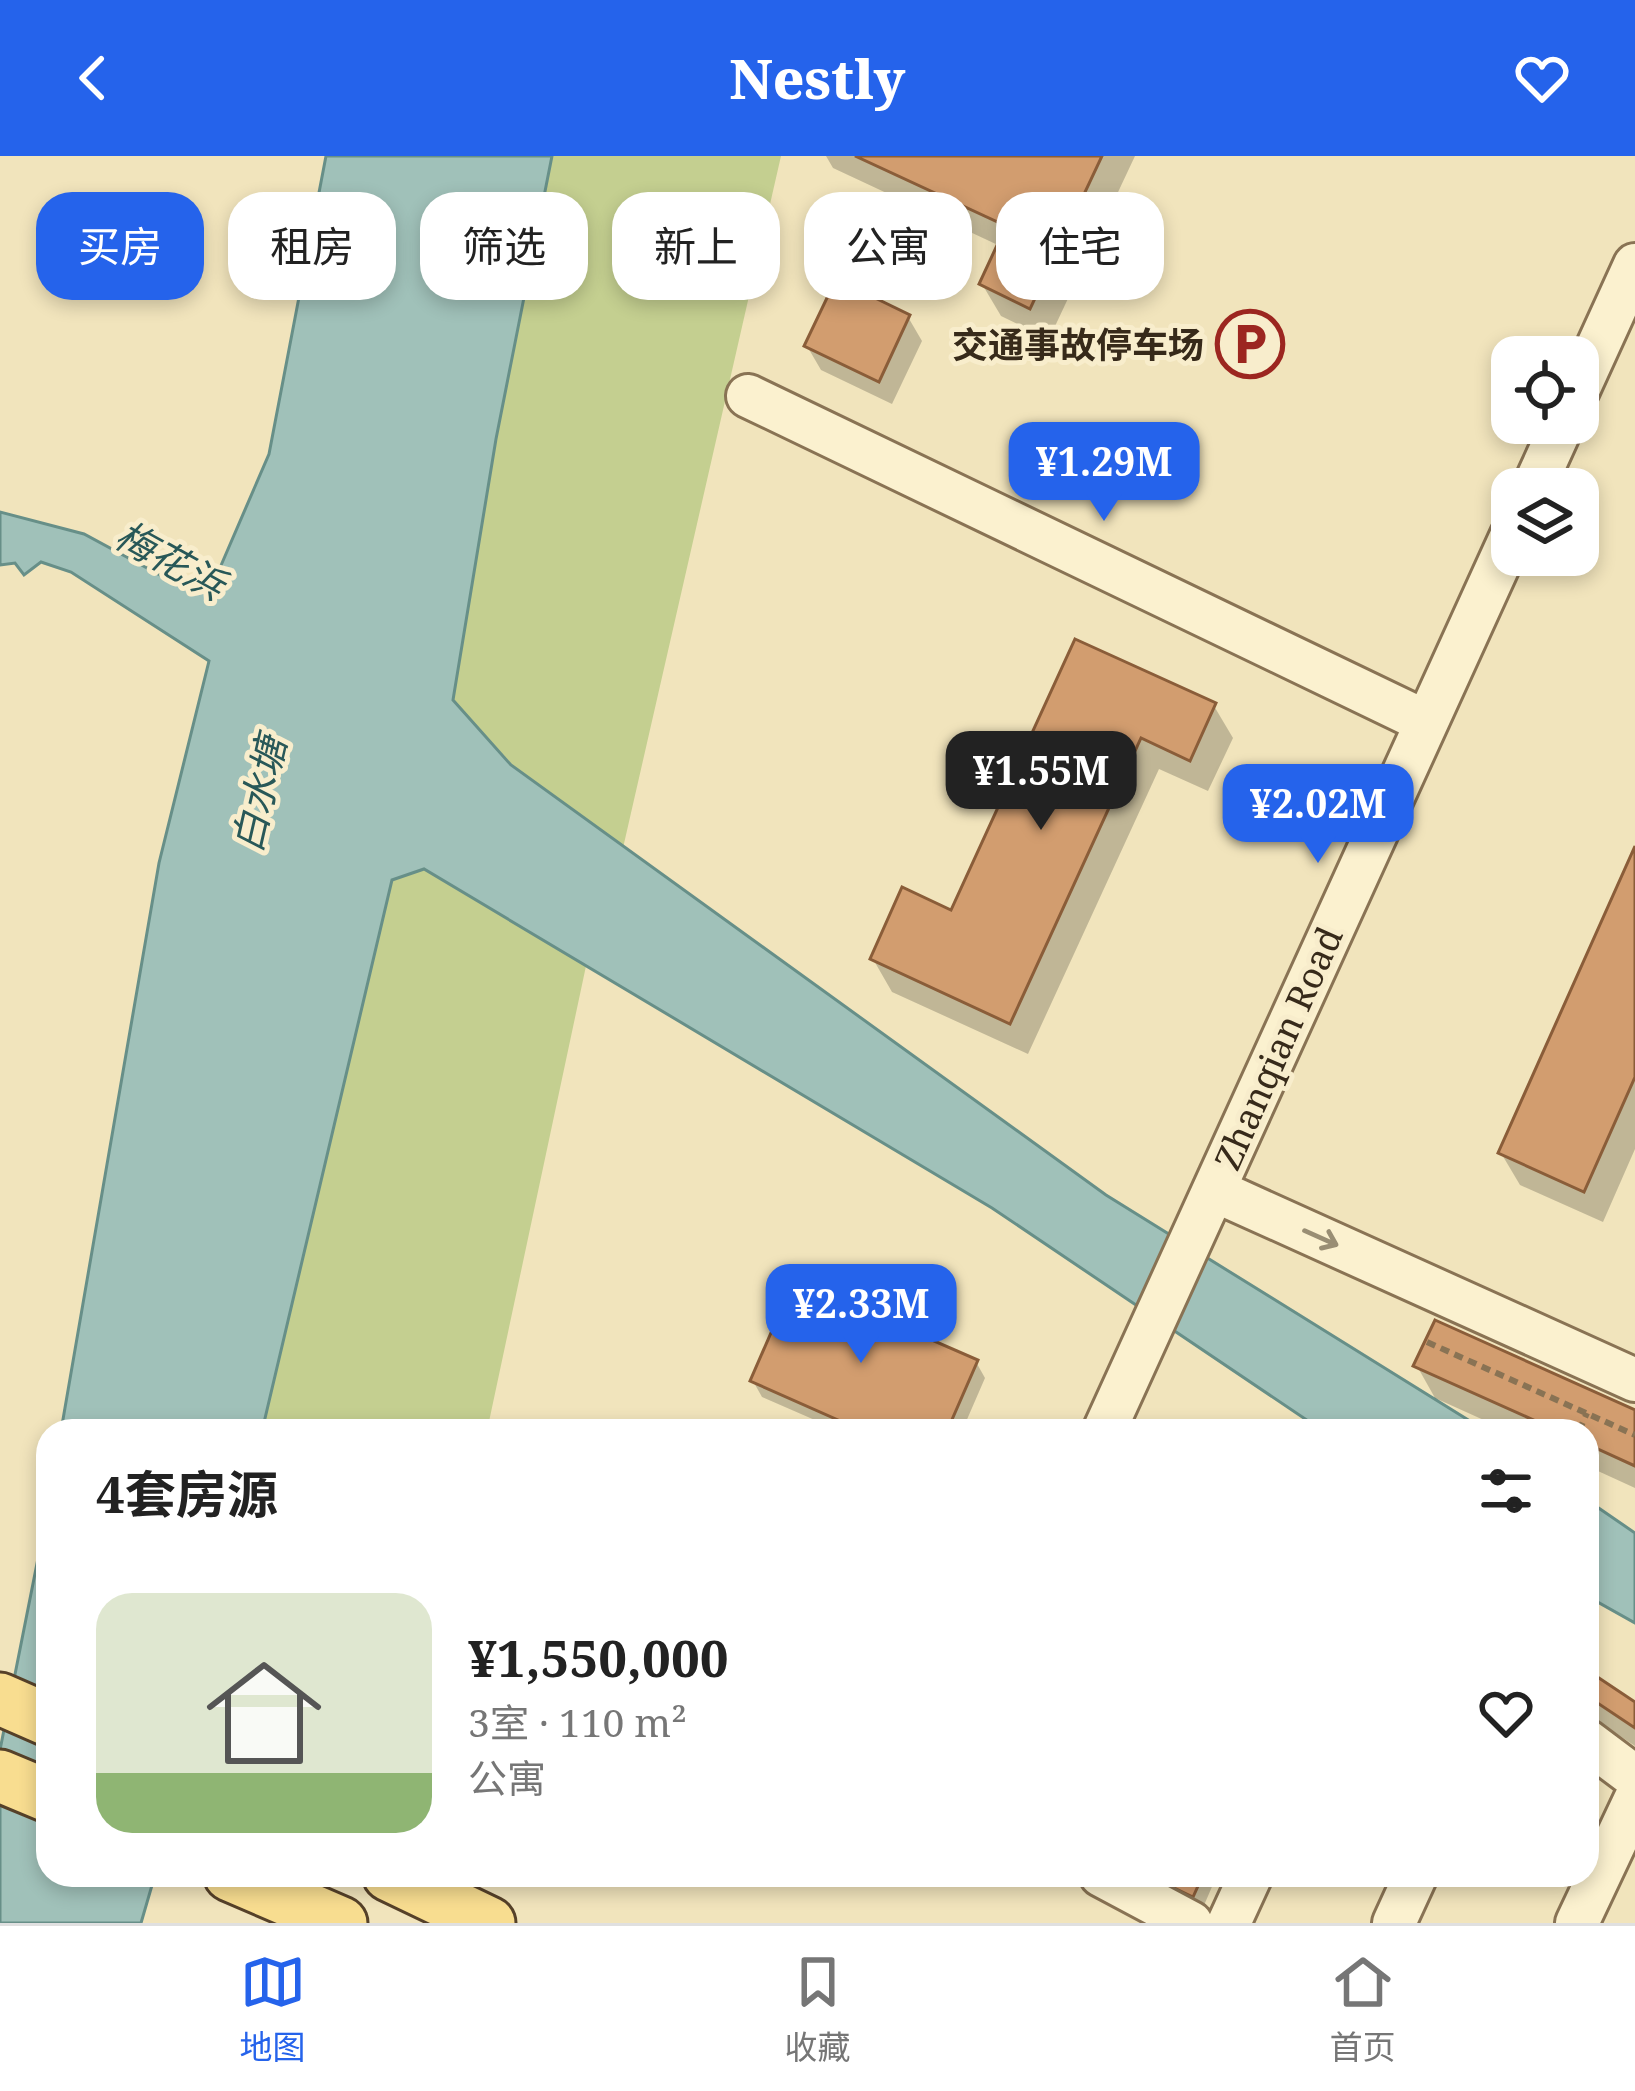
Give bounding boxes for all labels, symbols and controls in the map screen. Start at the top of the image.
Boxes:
text: Nestly [730,41,905,115]
icon: back [60,45,126,111]
icon: heart [1509,45,1575,111]
chip: 买房 [36,192,204,300]
chip: 租房 [228,192,396,300]
chip: 筛选 [420,192,588,300]
chip: 新上 [612,192,780,300]
chip: 公寓 [804,192,972,300]
chip: 住宅 [996,192,1164,300]
parking icon: 交通事故停车场 [1215,309,1285,379]
place label: 交通事故停车场 [952,320,1204,369]
map controls [1491,336,1599,576]
button: locate [1491,336,1599,444]
pin: ¥1.29M [1006,422,1202,524]
text: ¥1.29M [1036,434,1172,487]
button: layers [1491,468,1599,576]
water label: 梅花浜 [107,507,238,612]
water label: 白水塘 [219,725,298,857]
pin: ¥1.55M [943,731,1139,833]
text: ¥1.55M [973,743,1109,796]
pin: ¥2.02M [1220,764,1416,866]
text: ¥2.02M [1250,776,1386,829]
street label: Zhanqian Road [1203,919,1353,1177]
one-way arrow [1302,1228,1338,1250]
pin: ¥2.33M [763,1264,959,1366]
text: ¥2.33M [793,1276,929,1329]
text: 4套房源 [96,1458,278,1528]
icon: filters [1473,1458,1539,1524]
text: ¥1,550,000 [468,1622,729,1692]
icon: home [192,1641,336,1785]
icon: heart [1473,1680,1539,1746]
text: 3室 · 110 m² [468,1695,687,1748]
text: 公寓 [468,1751,546,1804]
tab: 地图 [240,1949,306,2069]
tab: 收藏 [785,1949,851,2069]
tab: 首页 [1330,1949,1396,2069]

